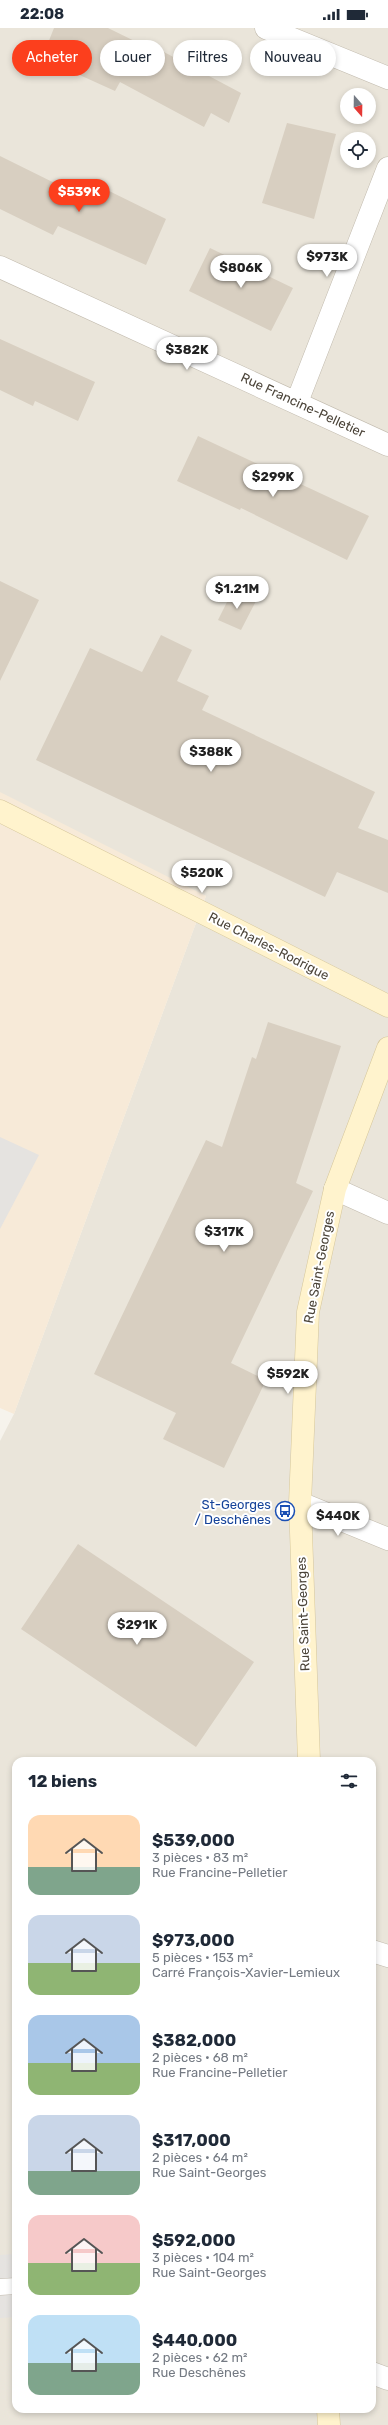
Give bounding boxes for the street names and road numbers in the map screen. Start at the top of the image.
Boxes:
street label: Rue Francine-Pelletier [239,370,368,440]
street label: Rue Charles-Rodrigue [206,909,332,984]
street label: Rue Saint-Georges [301,1209,338,1325]
street label: Rue Saint-Georges [293,1556,313,1671]

